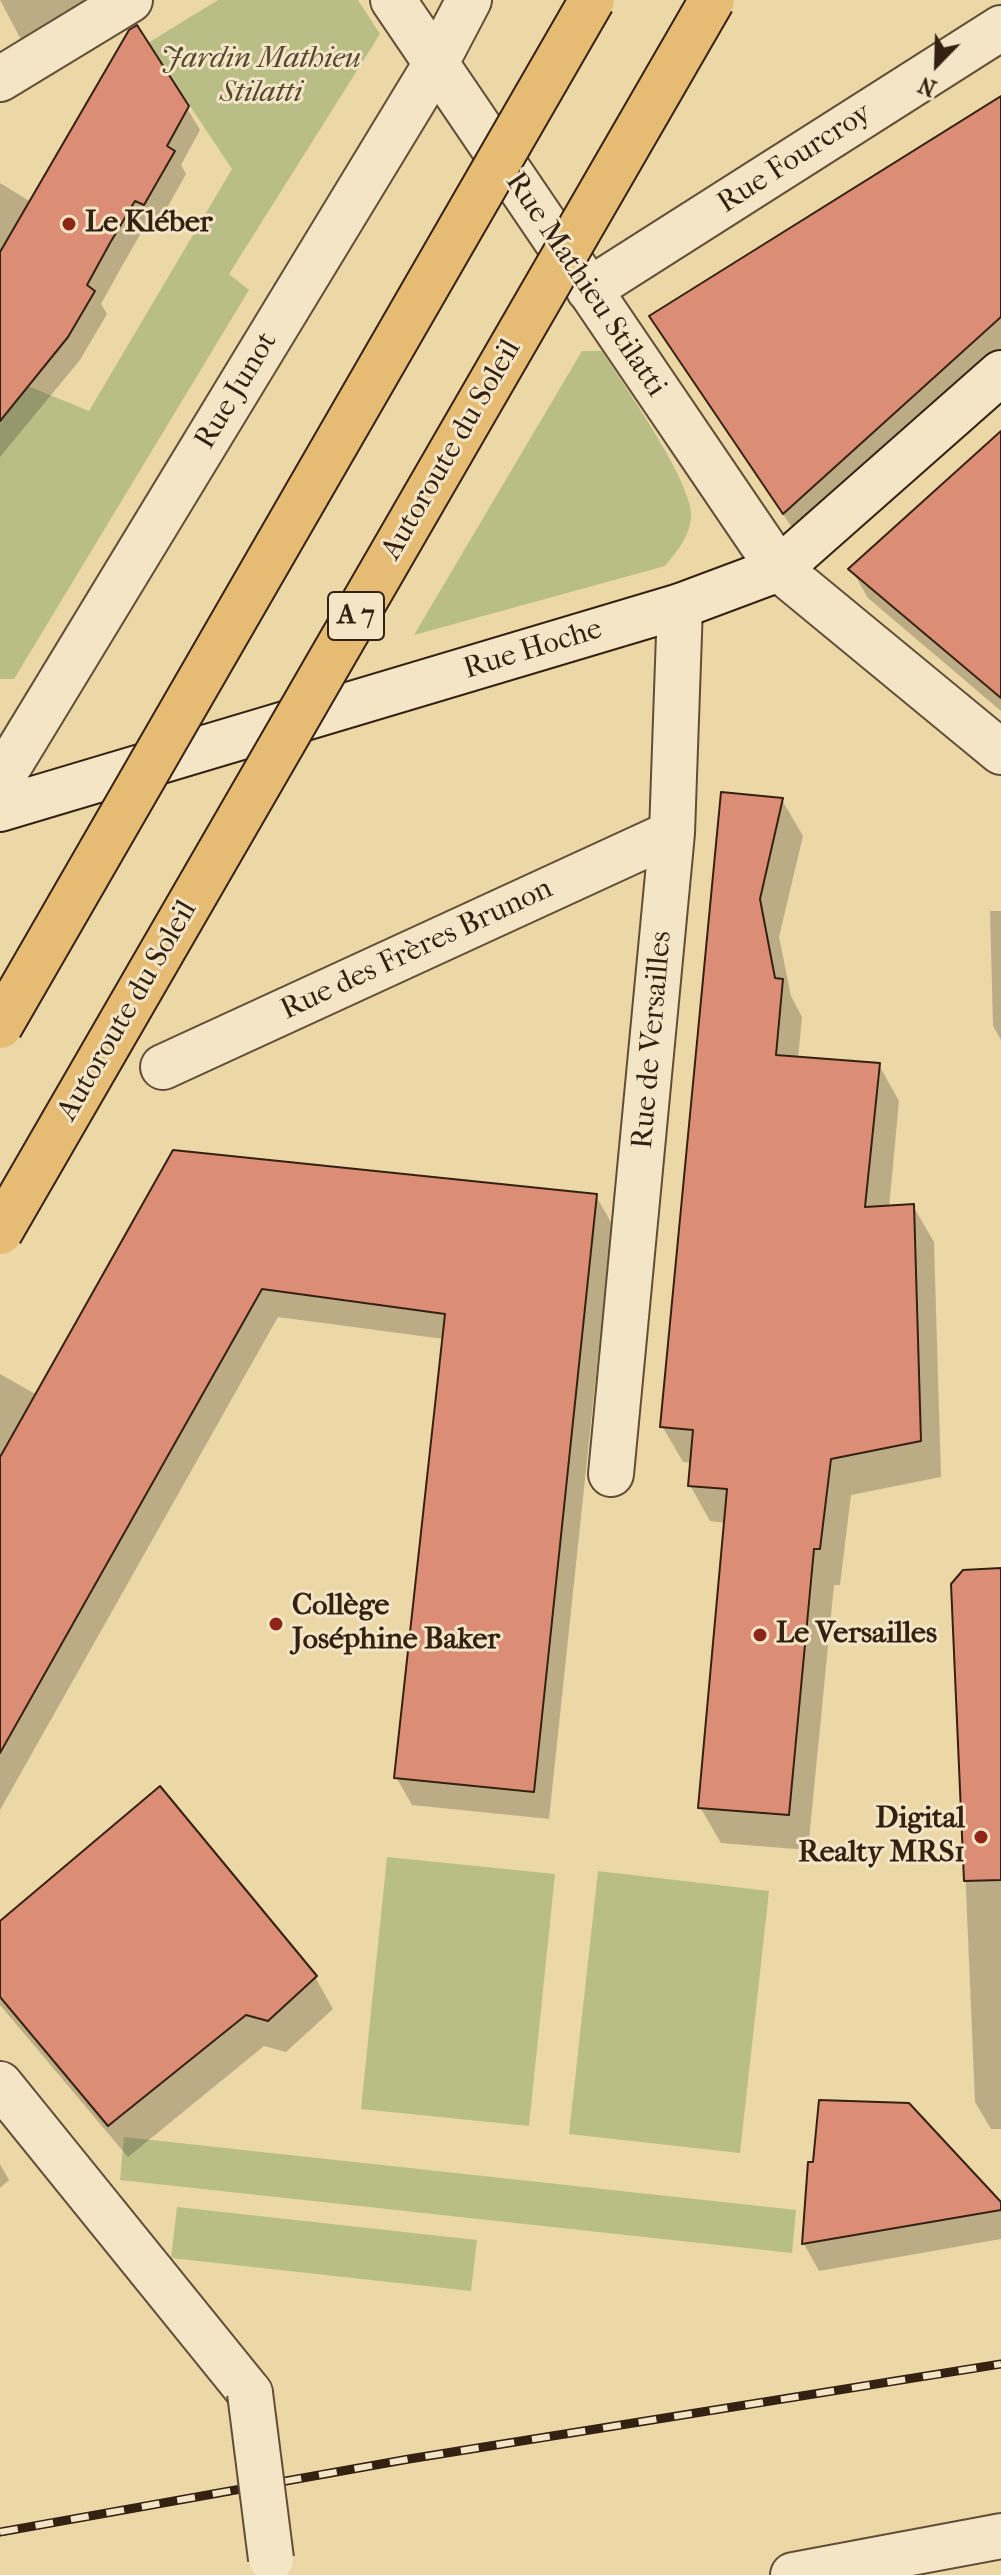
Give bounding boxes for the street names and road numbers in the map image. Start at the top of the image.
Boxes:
street label: Rue Fourcroy [711,96,879,222]
street label: Rue Mathieu Stilatti [497,166,673,404]
street label: Rue Junot [188,326,286,456]
street label: Autoroute du Soleil [374,333,530,567]
road number: A 7 [328,592,384,640]
street label: Rue Hoche [460,612,606,688]
street label: Rue des Frères Brunon [275,871,559,1029]
street label: Autoroute du Soleil [50,894,206,1128]
street label: Rue de Versailles [626,930,680,1150]

